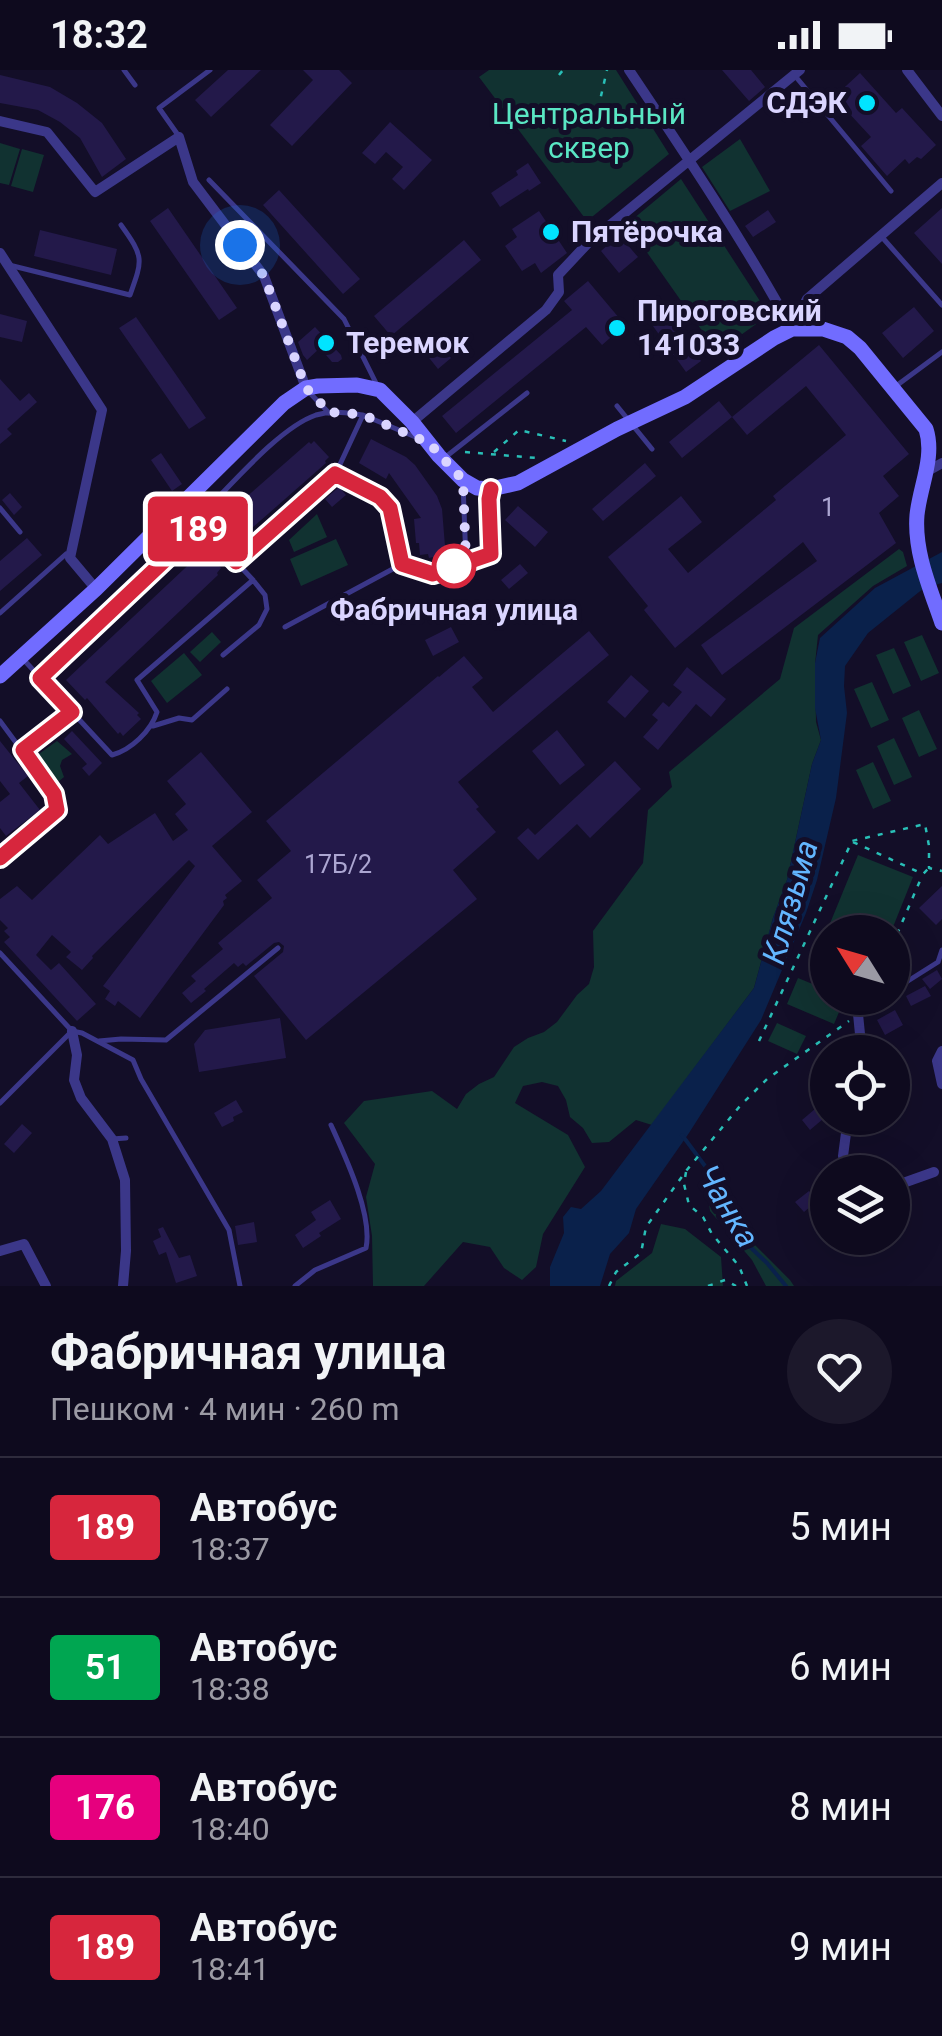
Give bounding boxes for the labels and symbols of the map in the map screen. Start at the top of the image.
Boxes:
place label: СДЭК [766,85,848,120]
marker: СДЭК [856,92,878,114]
park label: Центральный сквер [492,96,686,165]
place label: Пятёрочка [571,214,723,249]
your location [215,220,265,270]
marker: Пятёрочка [540,221,562,243]
place label: Пироговский 141033 [637,293,822,362]
marker: Пироговский 141033 [606,317,628,339]
place label: Теремок [346,325,469,360]
marker: Теремок [315,332,337,354]
house number: 1 [821,493,835,522]
line badge: 189 [140,496,256,562]
marker: Фабричная улица [433,545,475,587]
place label: Фабричная улица [330,592,578,627]
water label: Клязьма [754,836,826,968]
house number: 17Б/2 [304,850,372,879]
north arrow [810,915,910,1015]
water label: Чанка [689,1158,767,1254]

